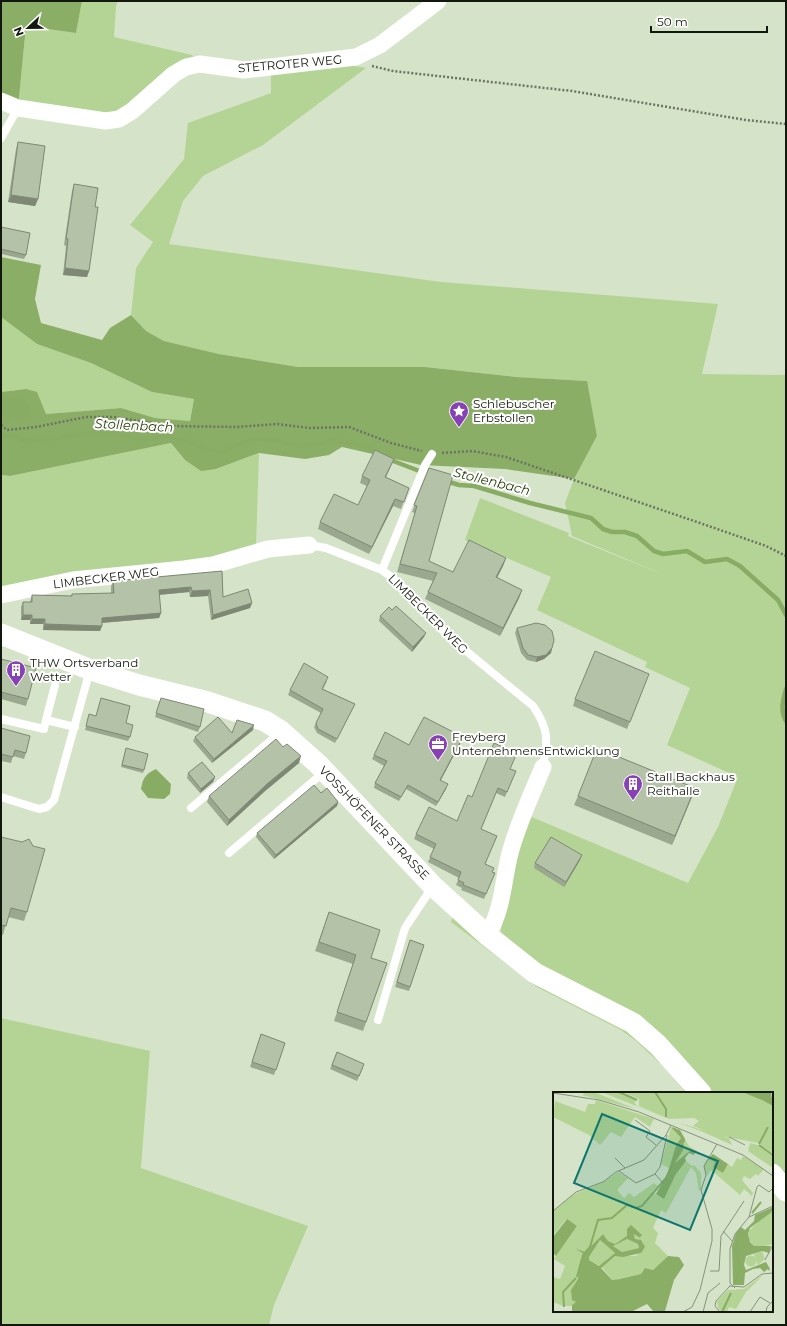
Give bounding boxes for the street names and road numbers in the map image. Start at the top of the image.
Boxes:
street label: STETROTER WEG [237,51,343,76]
street label: LIMBECKER WEG [52,564,160,591]
street label: LIMBECKER WEG [385,571,471,657]
street label: VOSSHÖFENER STRASSE [316,763,433,883]

